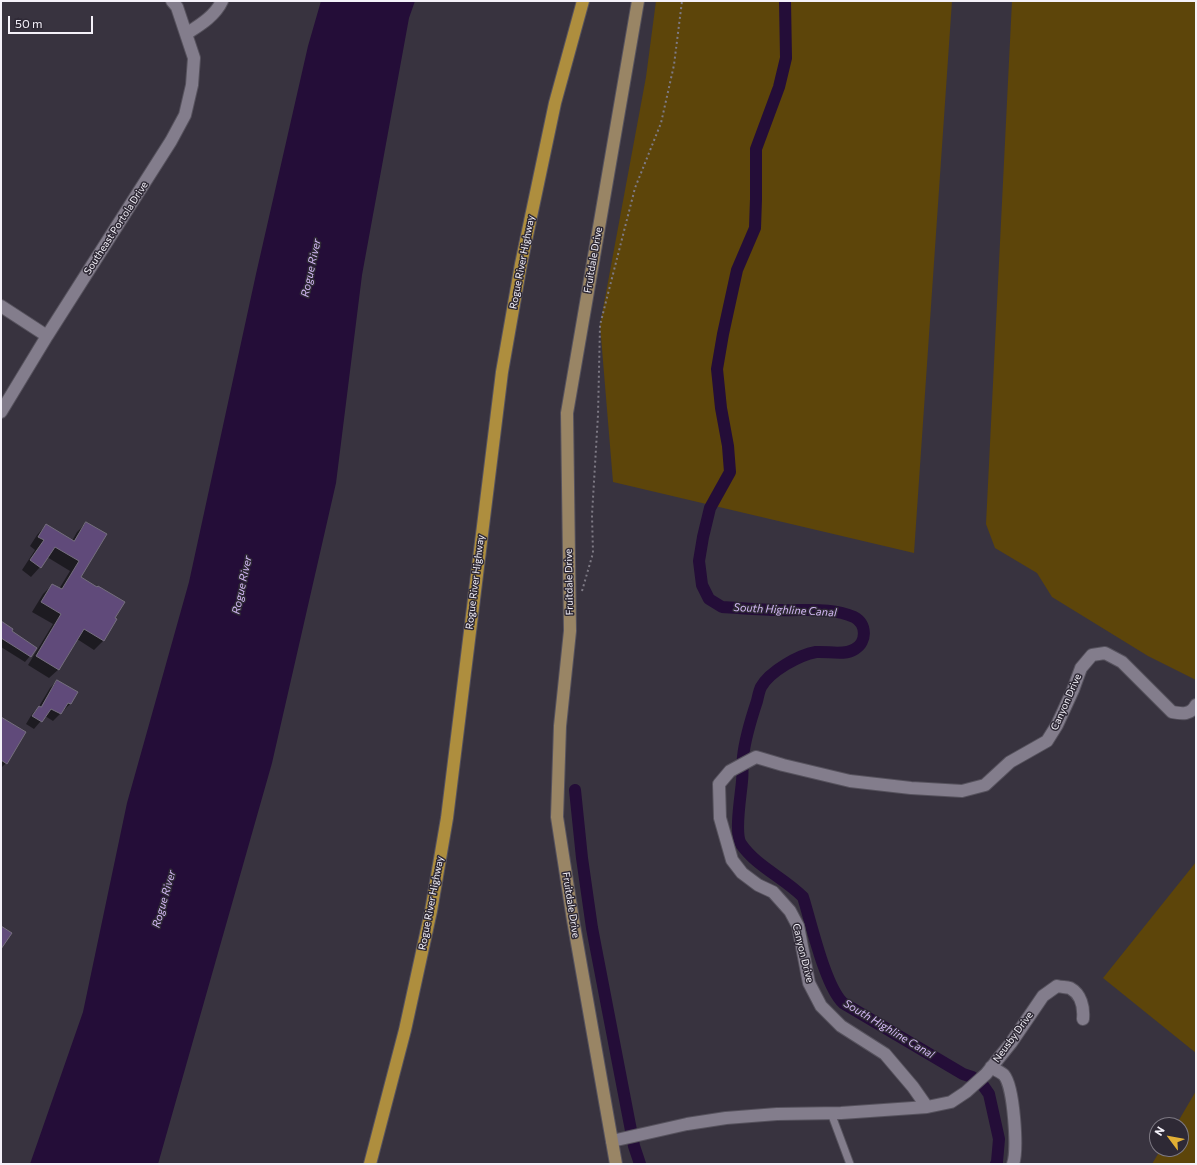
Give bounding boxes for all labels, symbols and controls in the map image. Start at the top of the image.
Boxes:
scale bar [10,8,95,34]
text: 50 m [15,16,43,30]
street label: Southeast Portola Drive [81,179,151,277]
street label: Rogue River Highway [507,214,537,310]
street label: Fruitdale Drive [581,226,605,294]
water label: Rogue River [298,238,324,298]
street label: Rogue River Highway [463,534,487,630]
street label: Fruitdale Drive [562,549,576,615]
water label: Rogue River [229,555,255,615]
water label: South Highline Canal [733,601,837,619]
street label: Canyon Drive [1048,672,1084,732]
street label: Rogue River Highway [416,855,446,951]
water label: Rogue River [149,869,179,929]
street label: Fruitdale Drive [560,871,582,939]
street label: Canyon Drive [790,922,816,984]
water label: South Highline Canal [841,997,937,1061]
street label: Neusby Drive [991,1009,1035,1065]
north arrow [1149,1117,1189,1157]
text: N [1152,1124,1167,1138]

